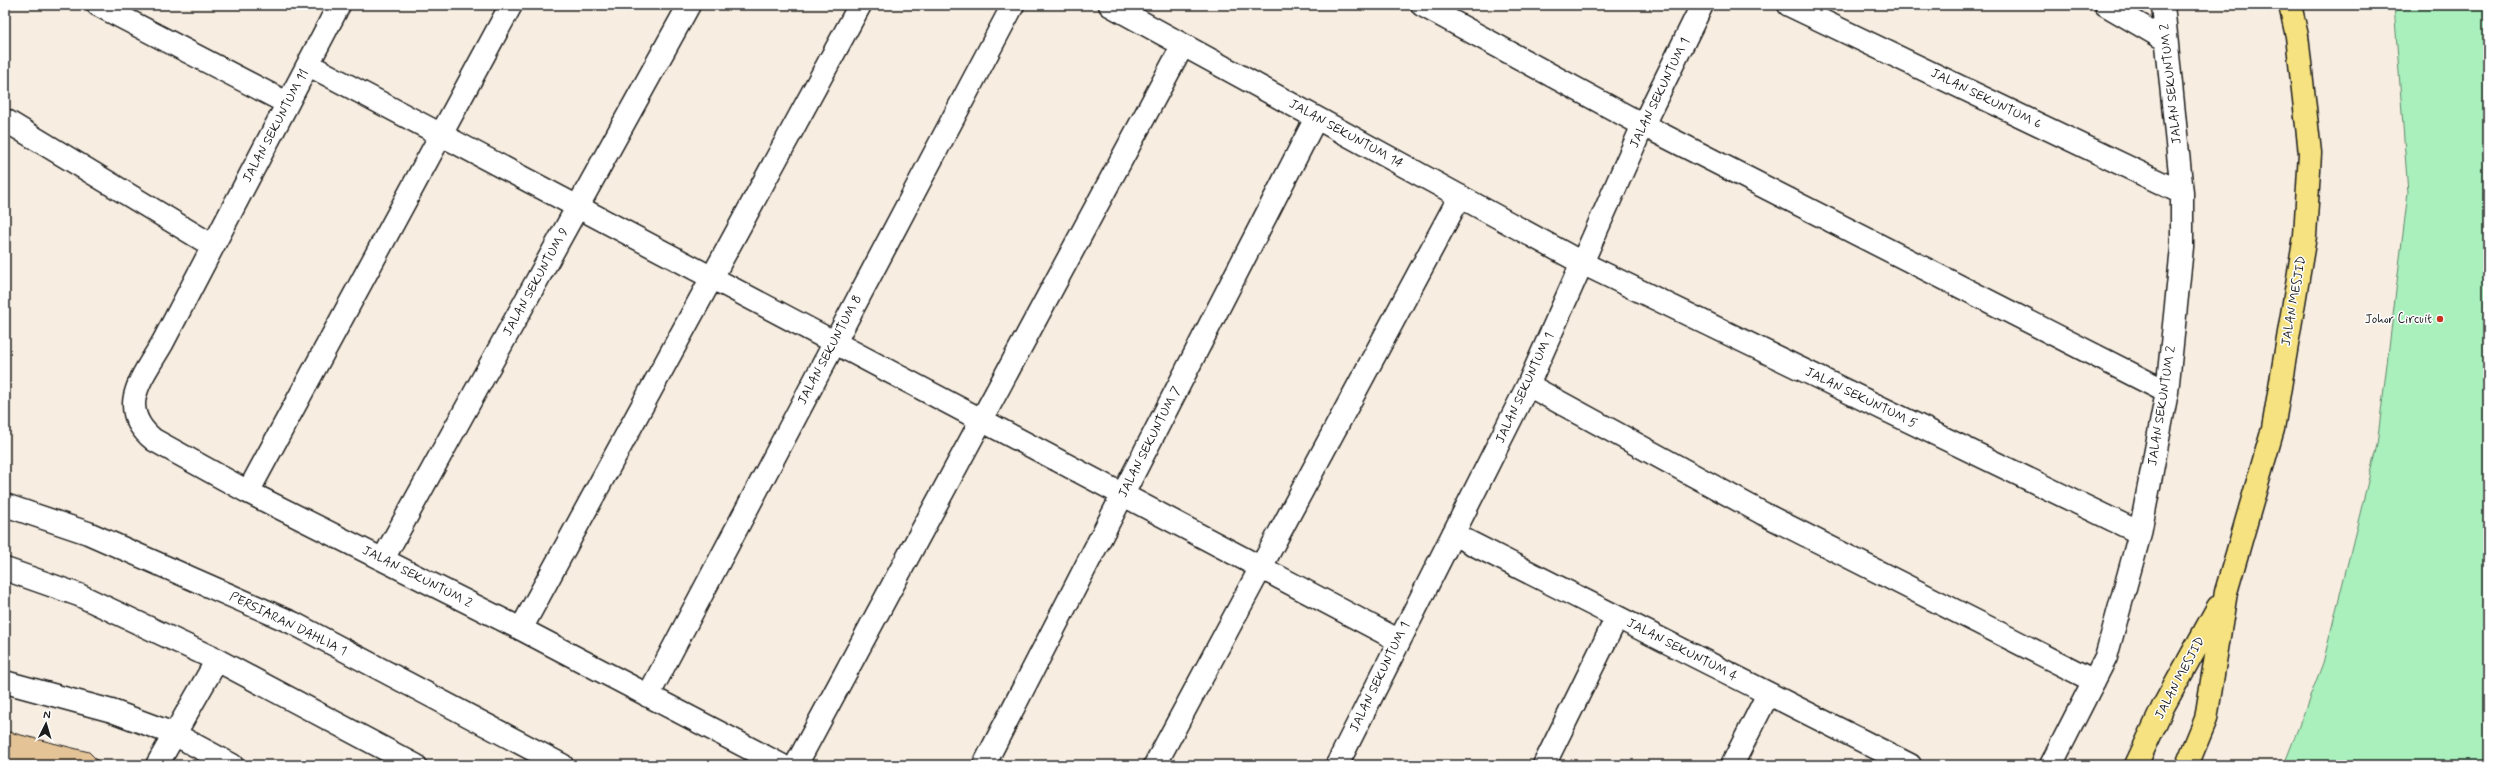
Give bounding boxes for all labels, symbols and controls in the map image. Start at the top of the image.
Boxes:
street label: JALAN SEKUNTUM 2 [2156,22,2186,145]
street label: JALAN SEKUNTUM 1 [1626,35,1694,151]
street label: JALAN SEKUNTUM 6 [1928,65,2045,133]
street label: JALAN SEKUNTUM 11 [239,66,313,186]
street label: JALAN SEKUNTUM 14 [1286,95,1406,173]
street label: JALAN SEKUNTUM 9 [499,225,573,339]
street label: JALAN MESJID [2278,255,2310,347]
street label: JALAN SEKUNTUM 8 [794,292,866,408]
place label: Johor Circuit [2365,311,2432,328]
marker: Johor Circuit [2435,314,2445,324]
street label: JALAN SEKUNTUM 1 [1492,330,1558,446]
street label: JALAN SEKUNTUM 2 [2144,344,2180,467]
street label: JALAN SEKUNTUM 5 [1802,364,1920,433]
street label: JALAN SEKUNTUM 7 [1115,383,1185,500]
street label: JALAN SEKUNTUM 2 [359,542,475,612]
street label: PERSIARAN DAHLIA 1 [227,588,349,660]
street label: JALAN SEKUNTUM 4 [1624,615,1741,686]
street label: JALAN SEKUNTUM 1 [1346,619,1414,735]
street label: JALAN MESJID [2151,634,2209,722]
north arrow [26,704,66,744]
text: N [43,708,51,722]

